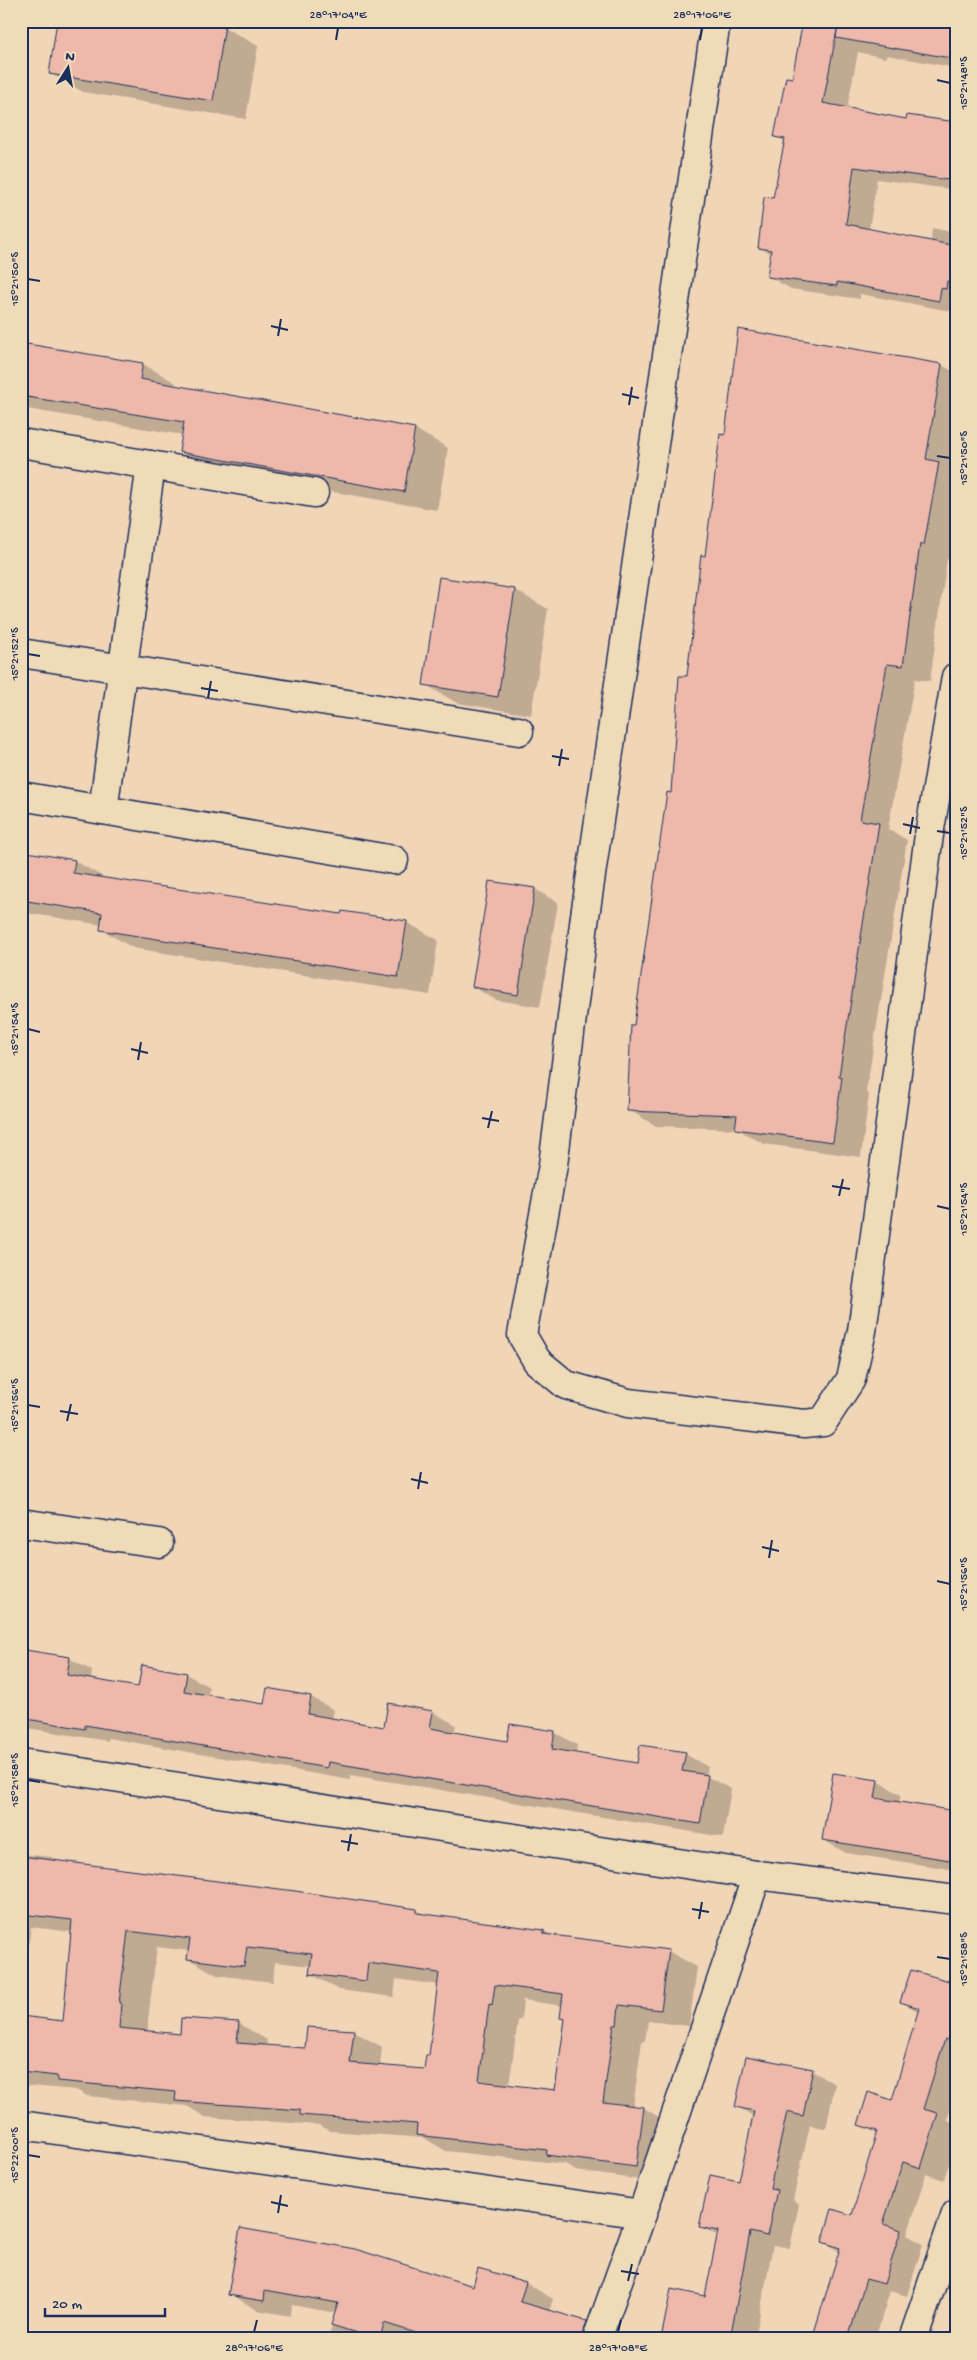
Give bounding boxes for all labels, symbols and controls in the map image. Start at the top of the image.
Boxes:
text: 28°17'04"E [310,9,367,23]
text: 28°17'06"E [673,9,731,23]
north arrow [42,42,92,92]
text: N [64,48,76,67]
text: 15°21'48"S [958,56,972,111]
text: 15°21'50"S [9,252,23,307]
text: 15°21'50"S [958,431,972,486]
text: 15°21'52"S [9,627,23,682]
text: 15°21'52"S [958,806,972,861]
text: 15°21'54"S [9,1002,23,1056]
text: 15°21'54"S [958,1182,972,1236]
text: 15°21'56"S [9,1378,23,1433]
text: 15°21'56"S [958,1557,972,1612]
text: 15°21'58"S [9,1753,23,1808]
text: 15°21'58"S [958,1932,972,1987]
text: 15°22'00"S [9,2127,23,2184]
scale bar [45,2285,165,2317]
text: 20 m [52,2296,82,2314]
text: 28°17'06"E [225,2342,283,2356]
text: 28°17'08"E [589,2342,647,2356]

